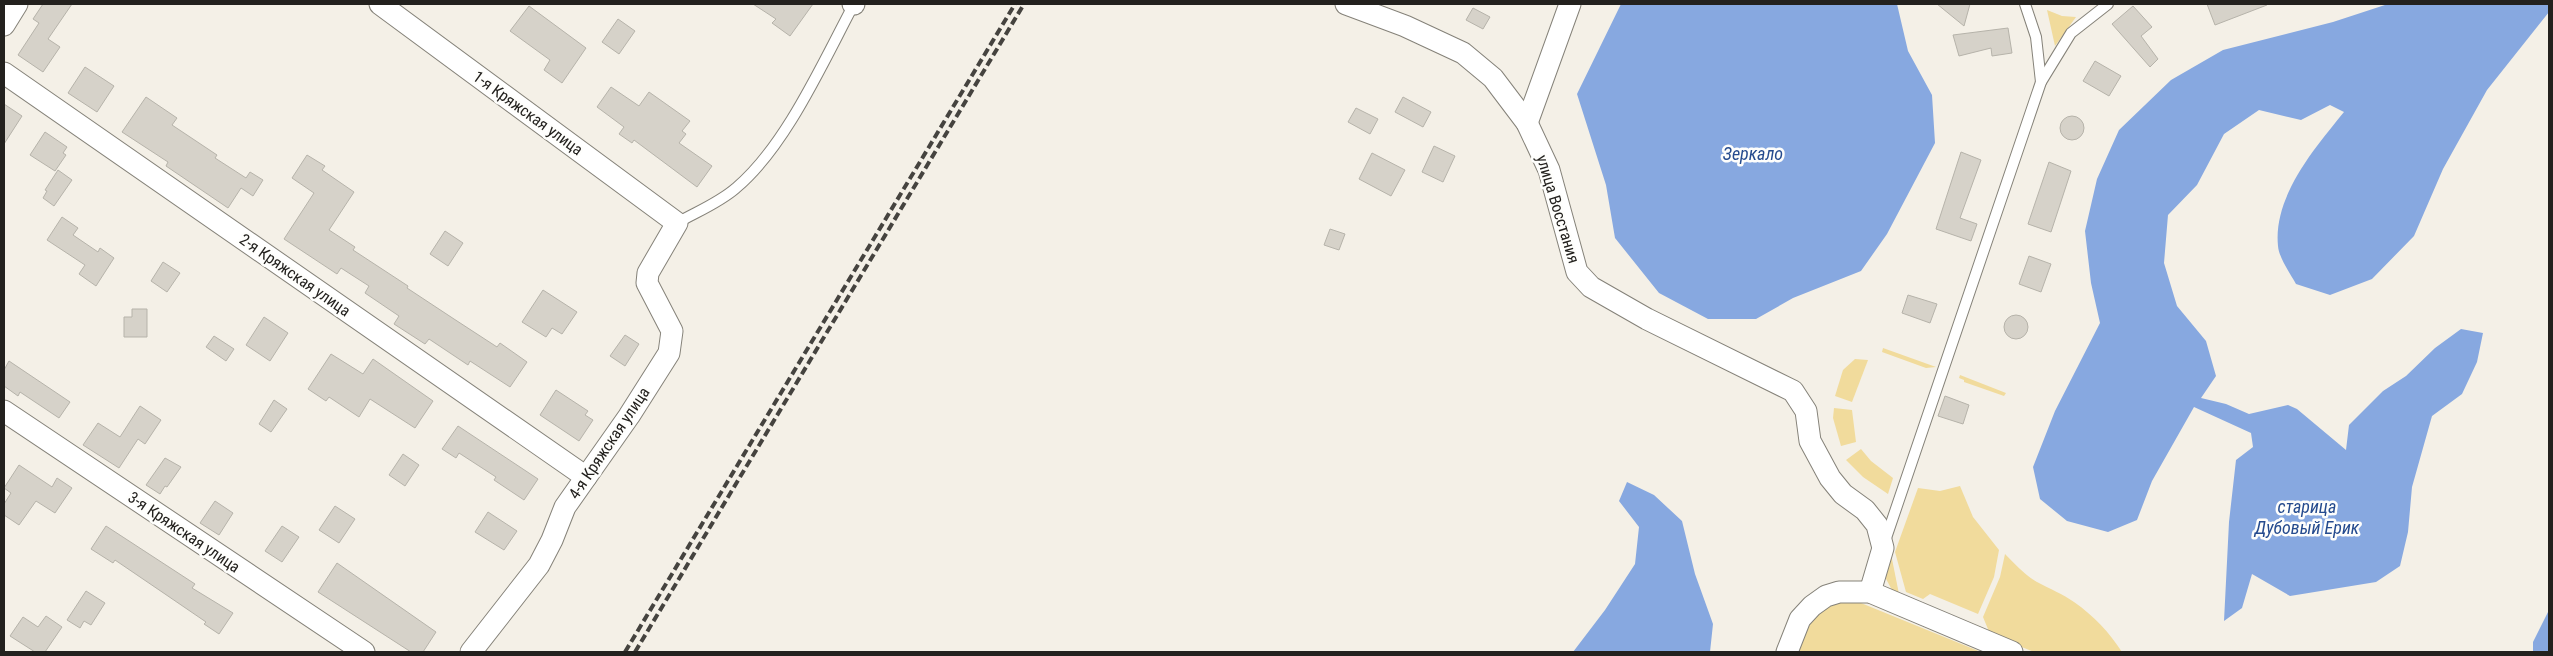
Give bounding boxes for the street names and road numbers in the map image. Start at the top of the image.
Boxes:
street label: 1-я Кряжская улица [469,67,587,159]
street label: улица Восстания [1533,153,1583,265]
street label: 2-я Кряжская улица [236,230,354,320]
street label: 4-я Кряжская улица [565,383,653,503]
street label: 3-я Кряжская улица [124,488,244,576]

